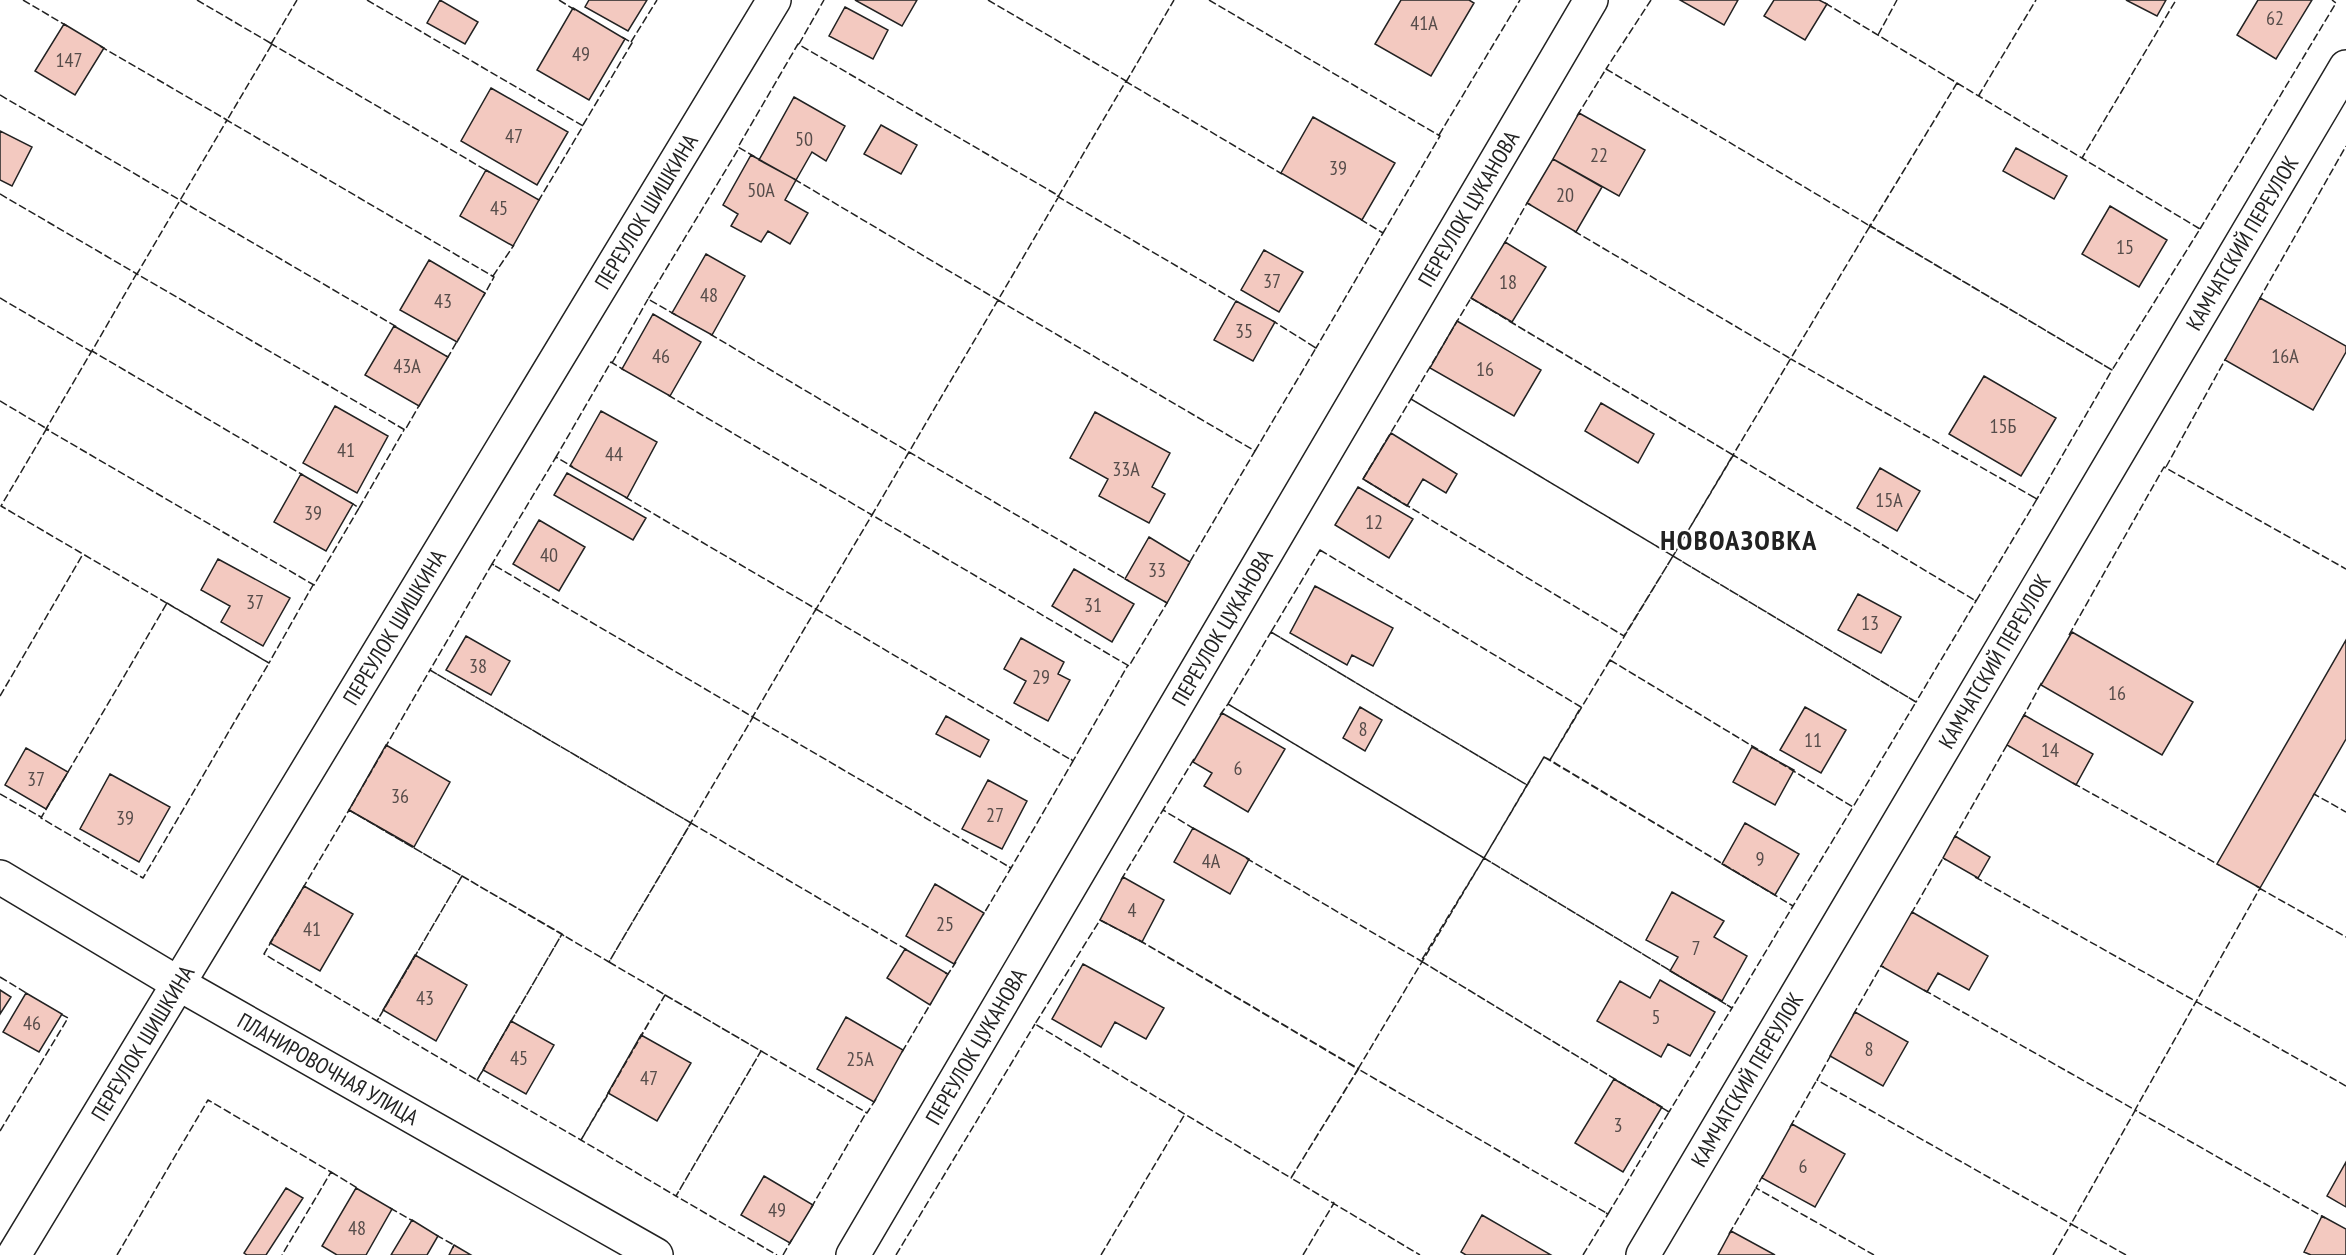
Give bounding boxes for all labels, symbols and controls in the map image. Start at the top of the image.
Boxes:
house number: 62 [2266,5,2284,31]
house number: 41А [1410,10,1438,36]
house number: 49 [572,41,590,67]
house number: 147 [56,47,83,73]
house number: 47 [505,123,523,149]
street label: ПЕРЕУЛОК ЦУКАНОВА [1412,125,1525,292]
house number: 50 [795,126,813,152]
street label: ПЕРЕУЛОК ШИШКИНА [588,128,704,294]
house number: 22 [1590,142,1608,168]
street label: КАМЧАТСКИЙ ПЕРЕУЛОК [2179,151,2304,335]
house number: 39 [1329,155,1347,181]
house number: 50А [747,177,775,203]
house number: 20 [1556,182,1574,208]
house number: 45 [490,195,508,221]
house number: 15 [2116,234,2134,260]
house number: 37 [1263,268,1281,294]
house number: 18 [1499,269,1517,295]
house number: 48 [700,282,718,308]
house number: 43 [434,288,452,314]
house number: 35 [1235,318,1253,344]
house number: 46 [652,343,670,369]
house number: 16А [2271,343,2299,369]
house number: 43А [393,353,421,379]
house number: 16 [1476,356,1494,382]
house number: 15Б [1990,413,2017,439]
house number: 41 [337,437,355,463]
house number: 44 [605,441,623,467]
house number: 33А [1112,456,1140,482]
house number: 15А [1875,487,1903,513]
house number: 39 [304,500,322,526]
house number: 12 [1365,509,1383,535]
district label: НОВОАЗОВКА [1660,521,1818,558]
house number: 40 [540,542,558,568]
street label: ПЕРЕУЛОК ШИШКИНА [337,544,452,710]
street label: ПЕРЕУЛОК ЦУКАНОВА [1165,544,1279,710]
house number: 33 [1148,557,1166,583]
street label: КАМЧАТСКИЙ ПЕРЕУЛОК [1932,569,2057,753]
house number: 37 [246,589,264,615]
house number: 31 [1084,592,1102,618]
house number: 13 [1861,610,1879,636]
house number: 38 [469,653,487,679]
house number: 29 [1032,664,1050,690]
house number: 16 [2108,680,2126,706]
house number: 8 [1359,716,1368,742]
house number: 11 [1804,727,1822,753]
house number: 14 [2041,737,2059,763]
house number: 6 [1234,755,1243,781]
house number: 37 [27,766,45,792]
house number: 36 [391,783,409,809]
house number: 27 [986,802,1004,828]
house number: 39 [116,805,134,831]
house number: 9 [1756,846,1765,872]
house number: 4А [1202,848,1221,874]
house number: 4 [1128,897,1137,923]
house number: 25 [936,911,954,937]
house number: 41 [303,916,321,942]
house number: 7 [1692,935,1701,961]
street label: ПЕРЕУЛОК ШИШКИНА [85,960,200,1126]
street label: ПЕРЕУЛОК ЦУКАНОВА [919,963,1033,1129]
house number: 43 [416,985,434,1011]
street label: КАМЧАТСКИЙ ПЕРЕУЛОК [1684,987,1809,1172]
house number: 5 [1652,1004,1661,1030]
street label: ПЛАНИРОВОЧНАЯ УЛИЦА [233,1006,424,1131]
house number: 46 [23,1010,41,1036]
house number: 8 [1865,1036,1874,1062]
house number: 45 [510,1045,528,1071]
house number: 25А [846,1046,874,1072]
house number: 47 [640,1065,658,1091]
house number: 3 [1614,1112,1623,1138]
house number: 6 [1799,1153,1808,1179]
house number: 49 [768,1197,786,1223]
house number: 48 [348,1215,366,1241]

